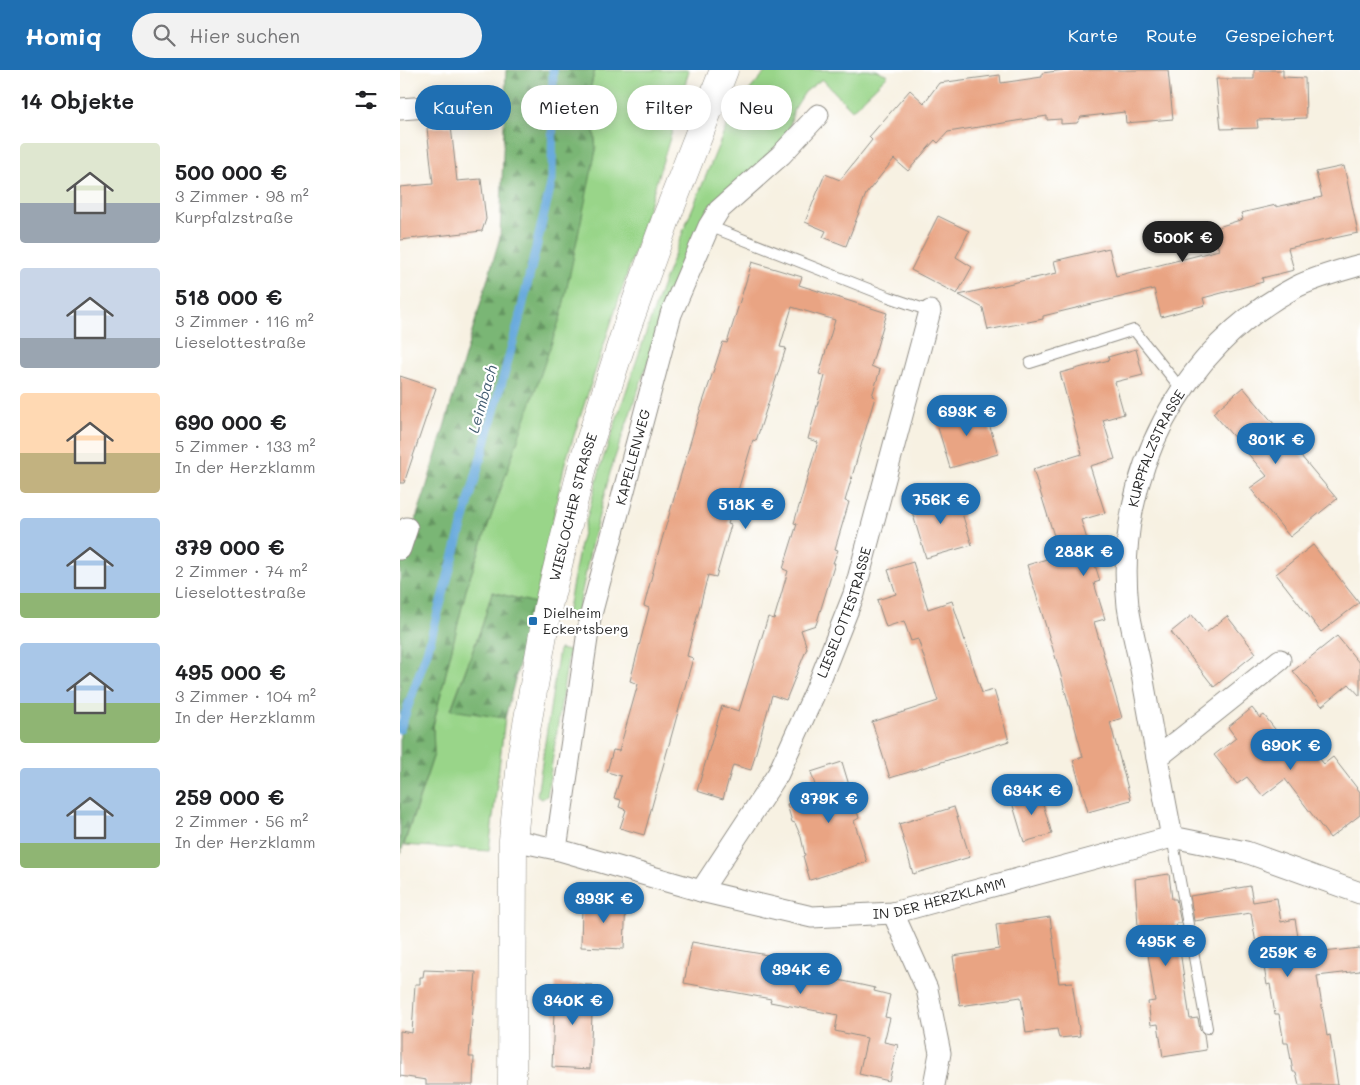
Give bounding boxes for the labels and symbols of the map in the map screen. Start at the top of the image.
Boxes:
pin: 500K € [1142,220,1224,263]
water label: Leimbach [463,362,501,435]
street label: KURPFALZSTRASSE [1123,386,1189,509]
pin: 693K € [926,394,1008,437]
street label: KAPELLENWEG [611,407,654,507]
pin: 301K € [1235,422,1317,465]
street label: WIESLOCHER STRASSE [544,430,601,583]
pin: 756K € [900,482,982,525]
pin: 518K € [705,488,787,530]
pin: 288K € [1043,534,1125,577]
street label: LIESELOTTESTRASSE [812,545,875,680]
place label: Dielheim Eckertsberg [543,603,628,638]
marker: Dielheim Eckertsberg [527,615,539,627]
pin: 690K € [1250,728,1332,771]
pin: 634K € [991,774,1073,816]
pin: 379K € [788,782,870,824]
street label: IN DER HERZKLAMM [872,873,1008,923]
pin: 393K € [563,882,645,924]
pin: 495K € [1125,924,1207,967]
pin: 259K € [1247,936,1329,978]
pin: 394K € [760,952,842,995]
pin: 340K € [532,984,614,1026]

